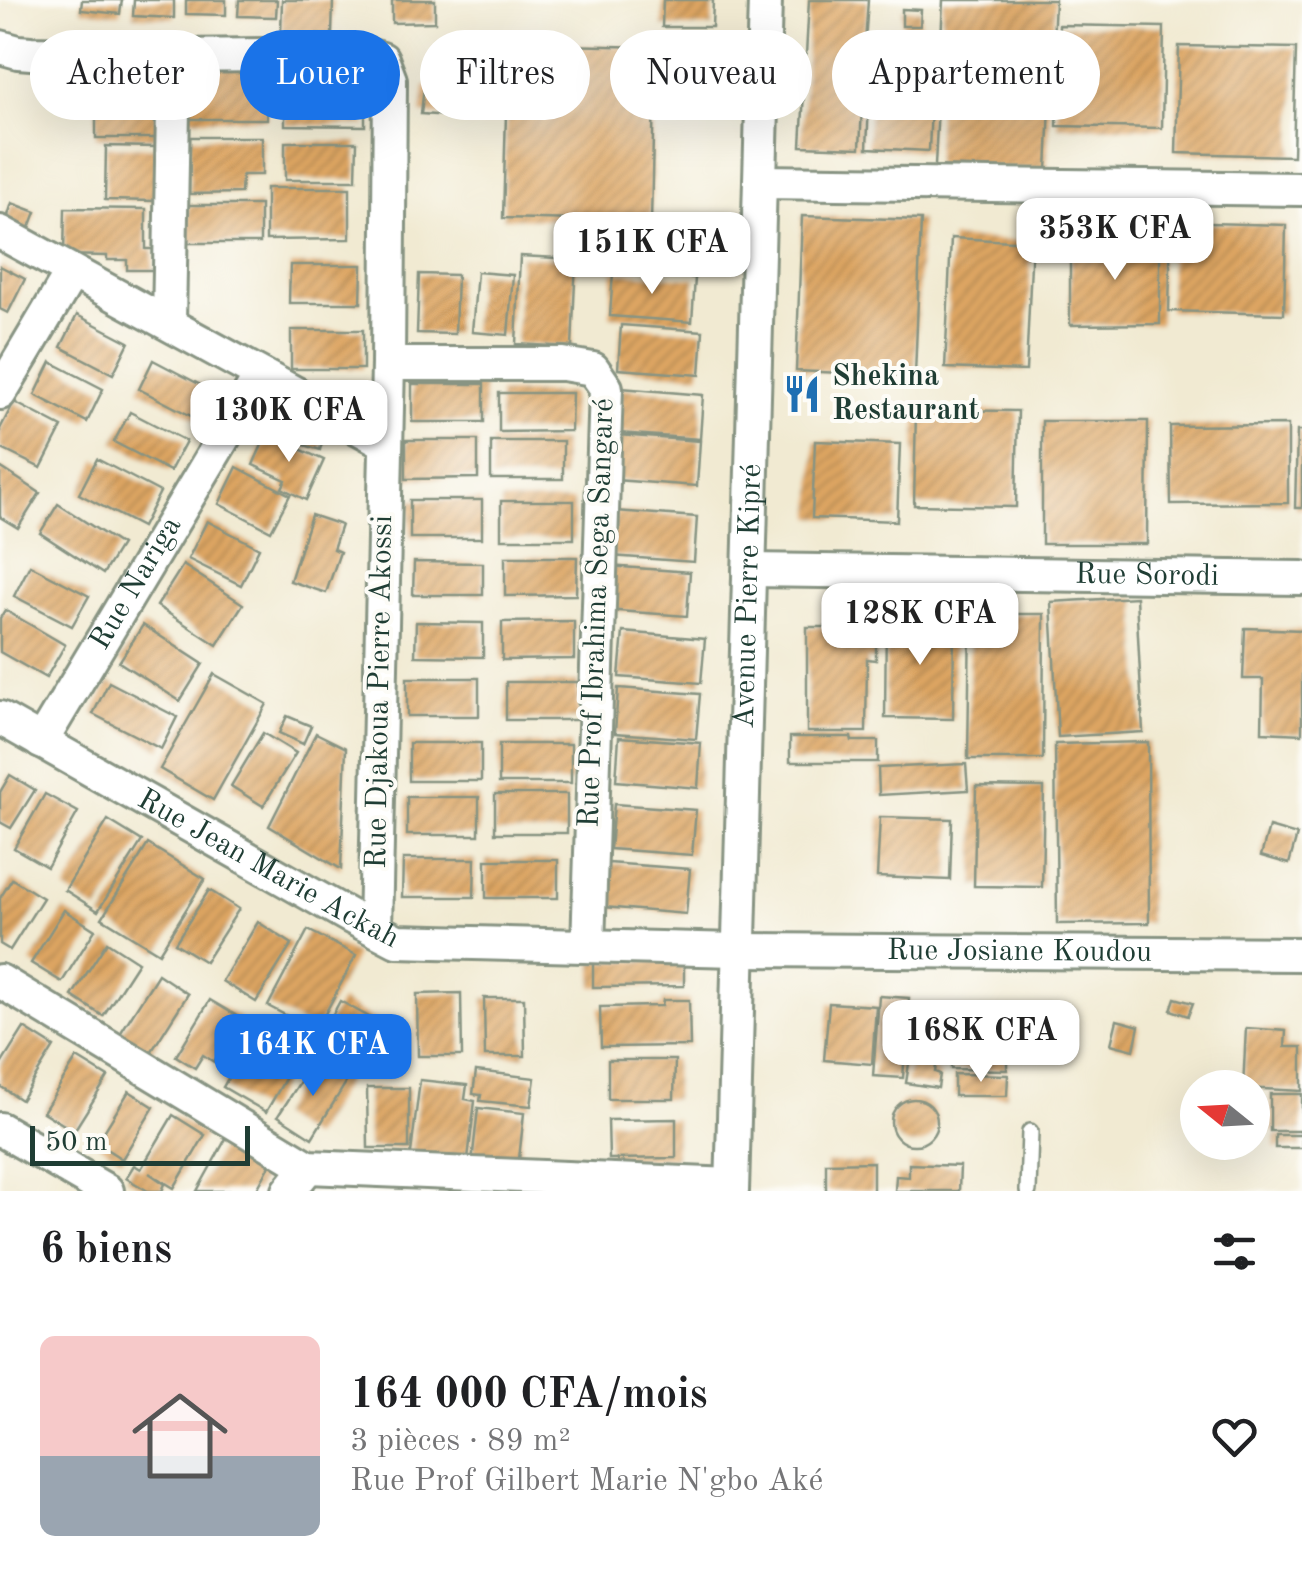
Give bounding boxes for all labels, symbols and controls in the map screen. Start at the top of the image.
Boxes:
chip: Acheter [30,30,220,120]
chip: Louer [240,30,400,120]
chip: Filtres [420,30,590,120]
chip: Nouveau [610,30,812,120]
chip: Appartement [832,30,1100,120]
pin: 353K CFA [1012,198,1218,283]
pin: 151K CFA [549,212,755,297]
text: 353K CFA [1038,214,1192,246]
text: 151K CFA [575,228,729,260]
place label: Shekina Restaurant [832,362,980,426]
restaurant icon: Shekina Restaurant [781,373,823,415]
pin: 130K CFA [186,380,392,465]
text: 130K CFA [212,396,366,428]
street label: Rue Prof Ibrahima Sega Sangaré [575,398,619,828]
street label: Avenue Pierre Kipré [730,463,767,729]
street label: Rue Nariga [85,512,187,655]
street label: Rue Djakoua Pierre Akossi [362,515,398,869]
street label: Rue Sorodi [1075,560,1219,592]
pin: 128K CFA [817,583,1023,668]
text: 128K CFA [843,599,997,631]
street label: Rue Jean Marie Ackah [132,784,404,954]
street label: Rue Josiane Koudou [887,936,1152,968]
pin: 168K CFA [878,1000,1084,1085]
pin: 164K CFA [210,1014,416,1099]
text: 168K CFA [904,1016,1058,1048]
text: 164K CFA [236,1030,390,1062]
north arrow [1180,1070,1270,1160]
map controls [1180,1070,1270,1160]
scale bar [30,1121,250,1166]
text: 50 m [45,1129,108,1157]
icon: filters [1207,1224,1262,1279]
text: 6 biens [40,1230,172,1272]
text: 164 000 CFA/mois [350,1375,708,1417]
icon: home [120,1376,240,1496]
icon: heart [1207,1409,1262,1464]
text: 3 pièces · 89 m² [350,1426,571,1458]
text: Rue Prof Gilbert Marie N'gbo Aké [350,1466,823,1498]

